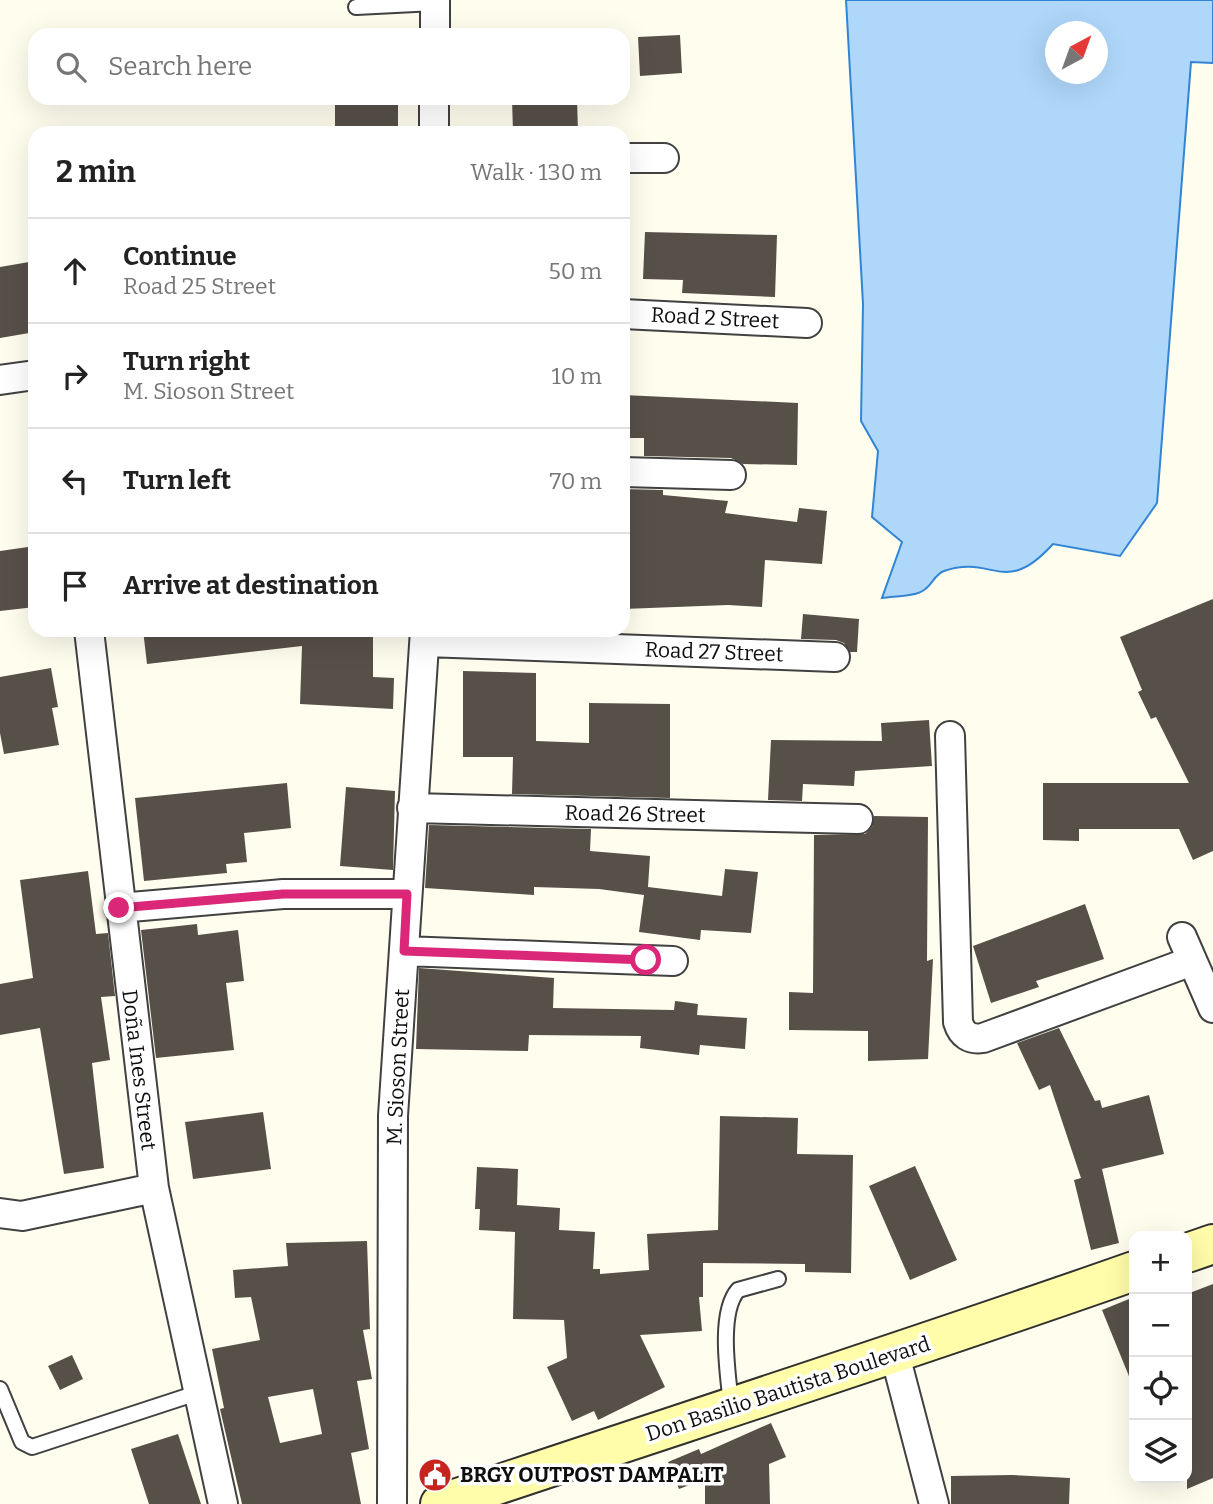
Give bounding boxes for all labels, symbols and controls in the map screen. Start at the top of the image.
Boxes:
north arrow [1045,21,1108,84]
search box [28,28,630,105]
icon: search [52,48,90,86]
text: Search here [108,51,252,82]
text: 2 min [56,154,136,190]
text: Walk · 130 m [470,158,602,186]
text: Continue [123,241,237,272]
icon: ahead [56,252,94,290]
text: 50 m [548,257,602,285]
text: Road 25 Street [123,272,276,300]
street label: Road 2 Street [650,302,780,334]
text: Turn right [123,346,250,377]
icon: right [56,357,94,395]
text: 10 m [551,362,602,390]
text: M. Sioson Street [123,377,294,405]
icon: left [56,462,94,500]
text: Turn left [123,465,231,496]
text: 70 m [550,467,602,495]
icon: arrive [56,567,94,605]
text: Arrive at destination [123,570,378,601]
street label: Road 27 Street [644,637,784,667]
street label: Road 26 Street [564,800,706,828]
route end [103,892,134,923]
route start [630,944,661,975]
street label: Doña Ines Street [116,988,162,1152]
street label: M. Sioson Street [381,988,415,1146]
map controls [1129,1231,1192,1483]
button: + [1129,1231,1192,1294]
button: − [1129,1294,1192,1357]
street label: Don Basilio Bautista Boulevard [643,1331,933,1447]
button: locate [1129,1357,1192,1420]
button: layers [1129,1420,1192,1483]
public building icon: BRGY OUTPOST DAMPALIT [416,1456,454,1494]
place label: BRGY OUTPOST DAMPALIT [460,1462,724,1488]

